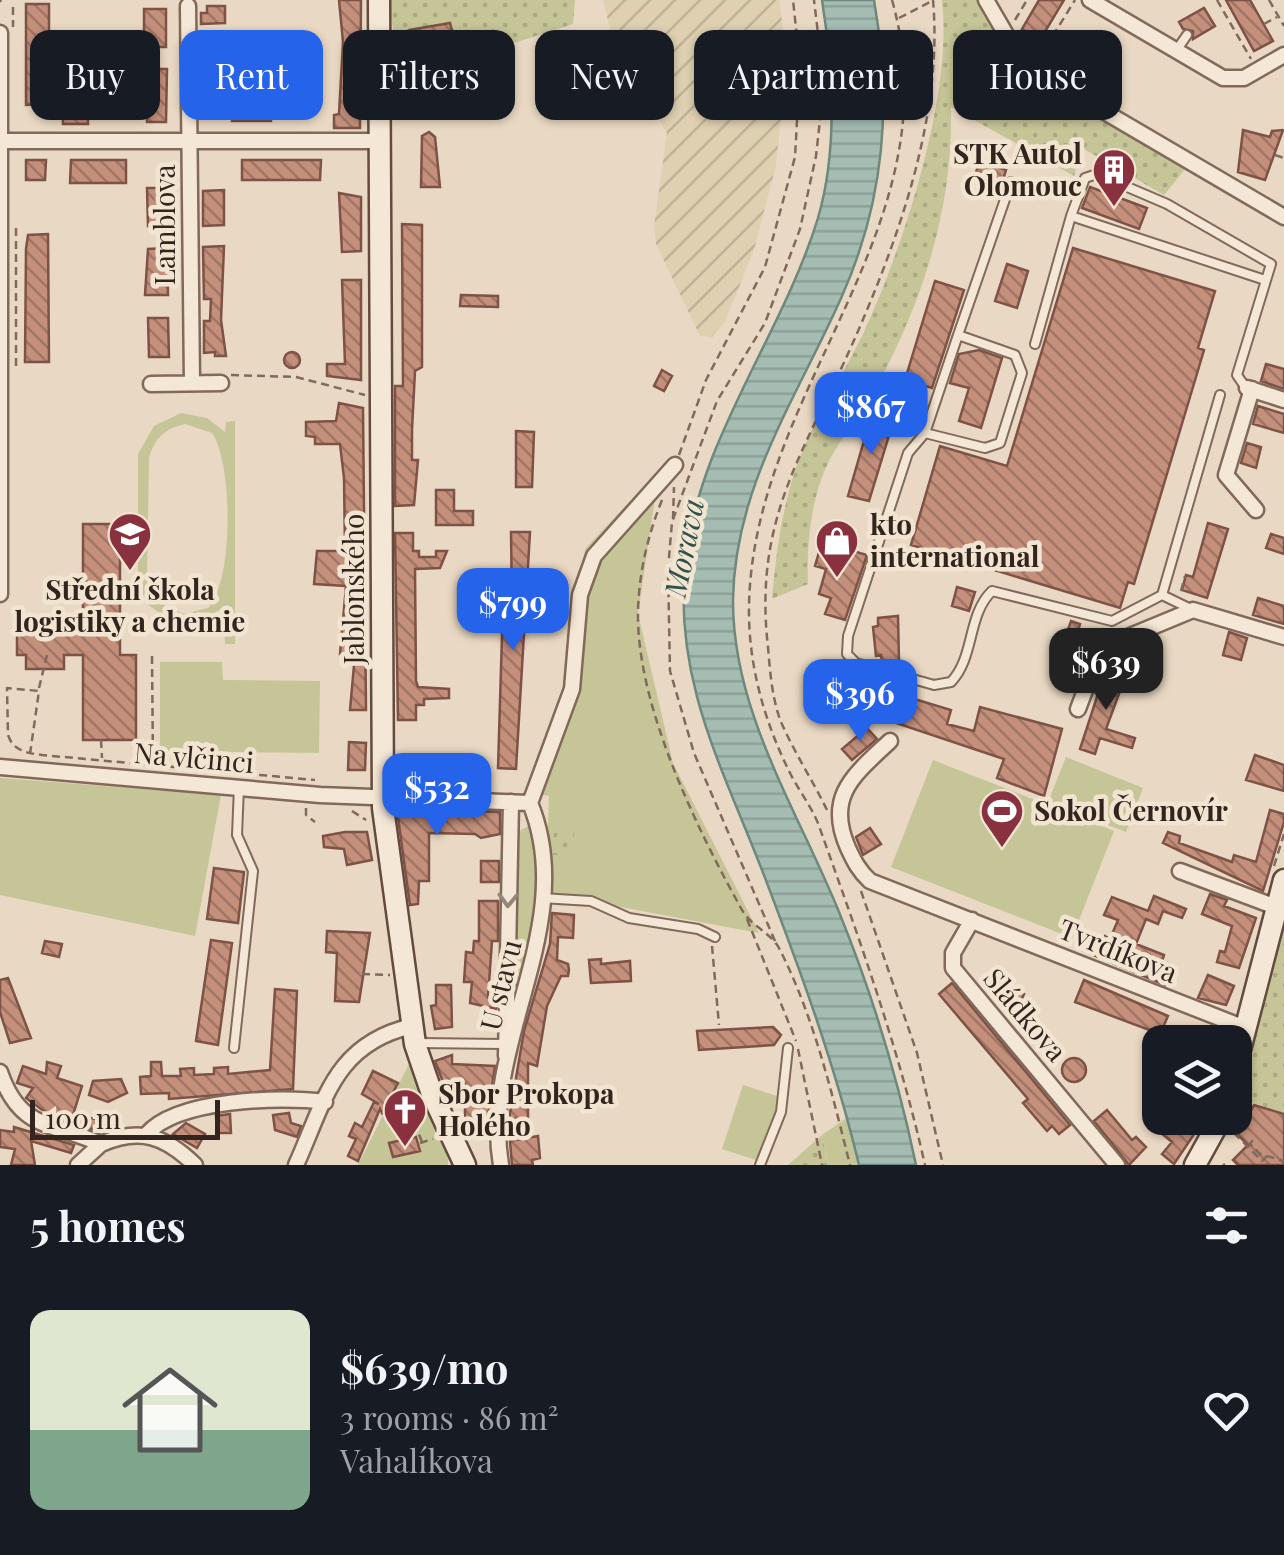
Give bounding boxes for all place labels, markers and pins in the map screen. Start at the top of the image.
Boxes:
place label: STK Autol Olomouc [953,134,1082,203]
building icon: STK Autol Olomouc [1091,147,1137,208]
pin: $867 [812,372,930,457]
place label: kto international [870,505,1040,574]
school or university icon: Střední škola logistiky a chemie [107,511,153,572]
shop icon: kto international [814,518,860,579]
pin: $799 [454,568,572,653]
place label: Střední škola logistiky a chemie [15,570,245,639]
pin: $639 [1047,628,1165,713]
pin: $396 [801,659,919,744]
pin: $532 [378,753,496,838]
sports icon: Sokol Černovír [979,788,1025,849]
place label: Sokol Černovír [1034,791,1228,828]
place label: Sbor Prokopa Holého [438,1074,615,1143]
church icon: Sbor Prokopa Holého [382,1087,428,1148]

